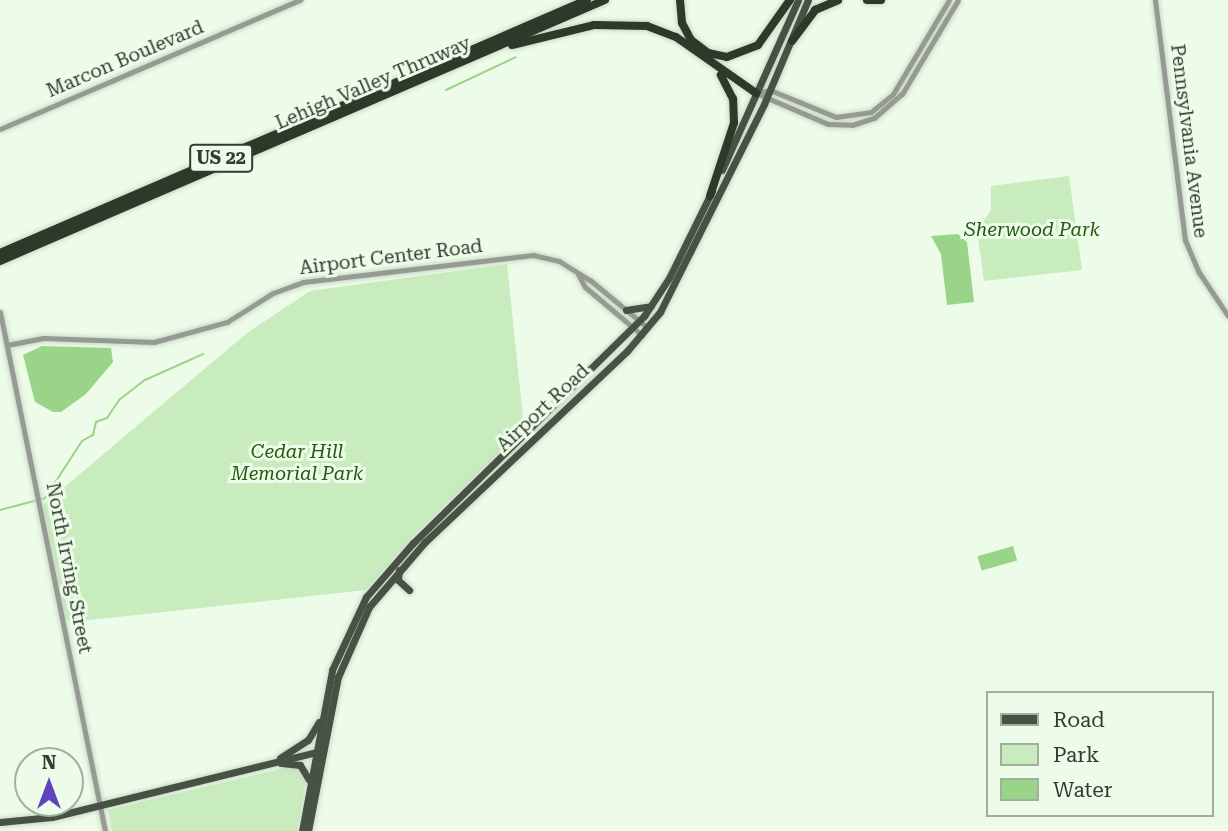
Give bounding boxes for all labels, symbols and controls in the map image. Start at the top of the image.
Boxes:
street label: Marcon Boulevard [43,16,207,102]
street label: Lehigh Valley Thruway [272,32,474,134]
street label: Pennsylvania Avenue [1166,43,1212,239]
road number: US 22 [188,144,254,173]
park label: Sherwood Park [964,219,1100,241]
street label: Airport Center Road [298,234,484,280]
street label: Airport Road [492,359,594,457]
park label: Cedar Hill Memorial Park [231,441,363,485]
street label: North Irving Street [41,481,97,655]
legend [986,691,1214,817]
text: Road [1053,708,1105,732]
text: Park [1053,743,1099,767]
north arrow [14,747,84,817]
text: N [42,751,56,774]
text: Water [1053,778,1112,802]

